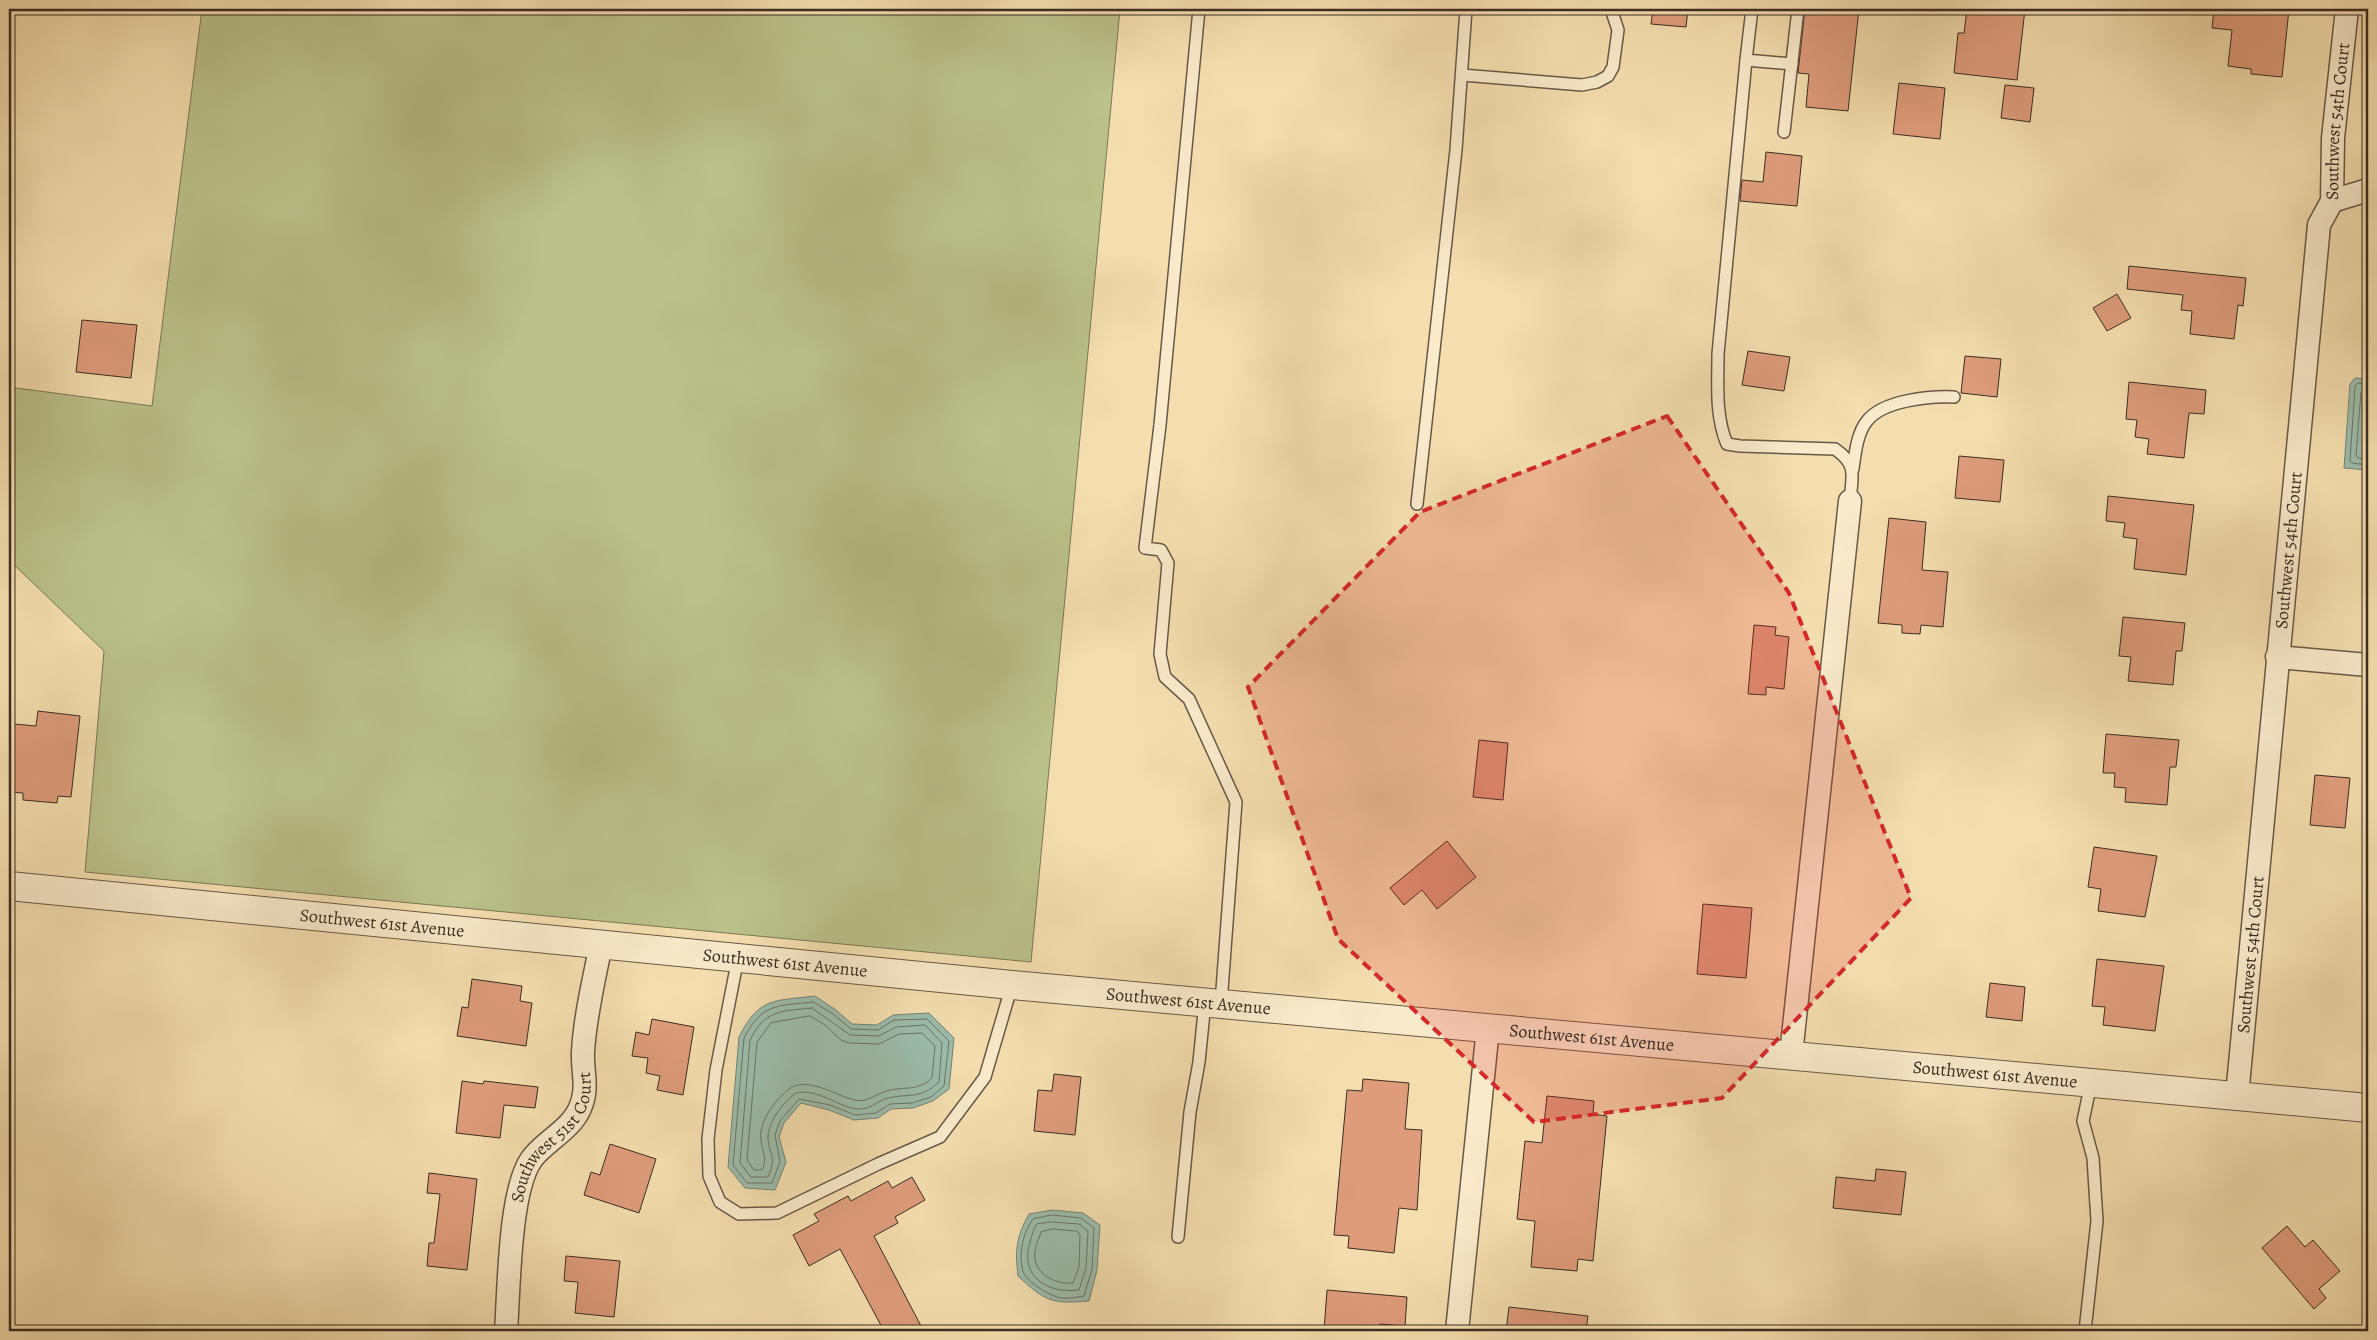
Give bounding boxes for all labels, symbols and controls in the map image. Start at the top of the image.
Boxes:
street label: Southwest 54th Court [2320,41,2355,200]
street label: Southwest 54th Court [2269,471,2308,630]
street label: Southwest 54th Court [2231,875,2270,1034]
street label: Southwest 61st Avenue [299,903,466,943]
street label: Southwest 61st Avenue [702,943,869,983]
street label: Southwest 61st Avenue [1105,982,1272,1020]
street label: Southwest 61st Avenue [1508,1018,1675,1057]
street label: Southwest 61st Avenue [1912,1055,2079,1094]
street label: Southwest 51st Court [505,1071,597,1205]

